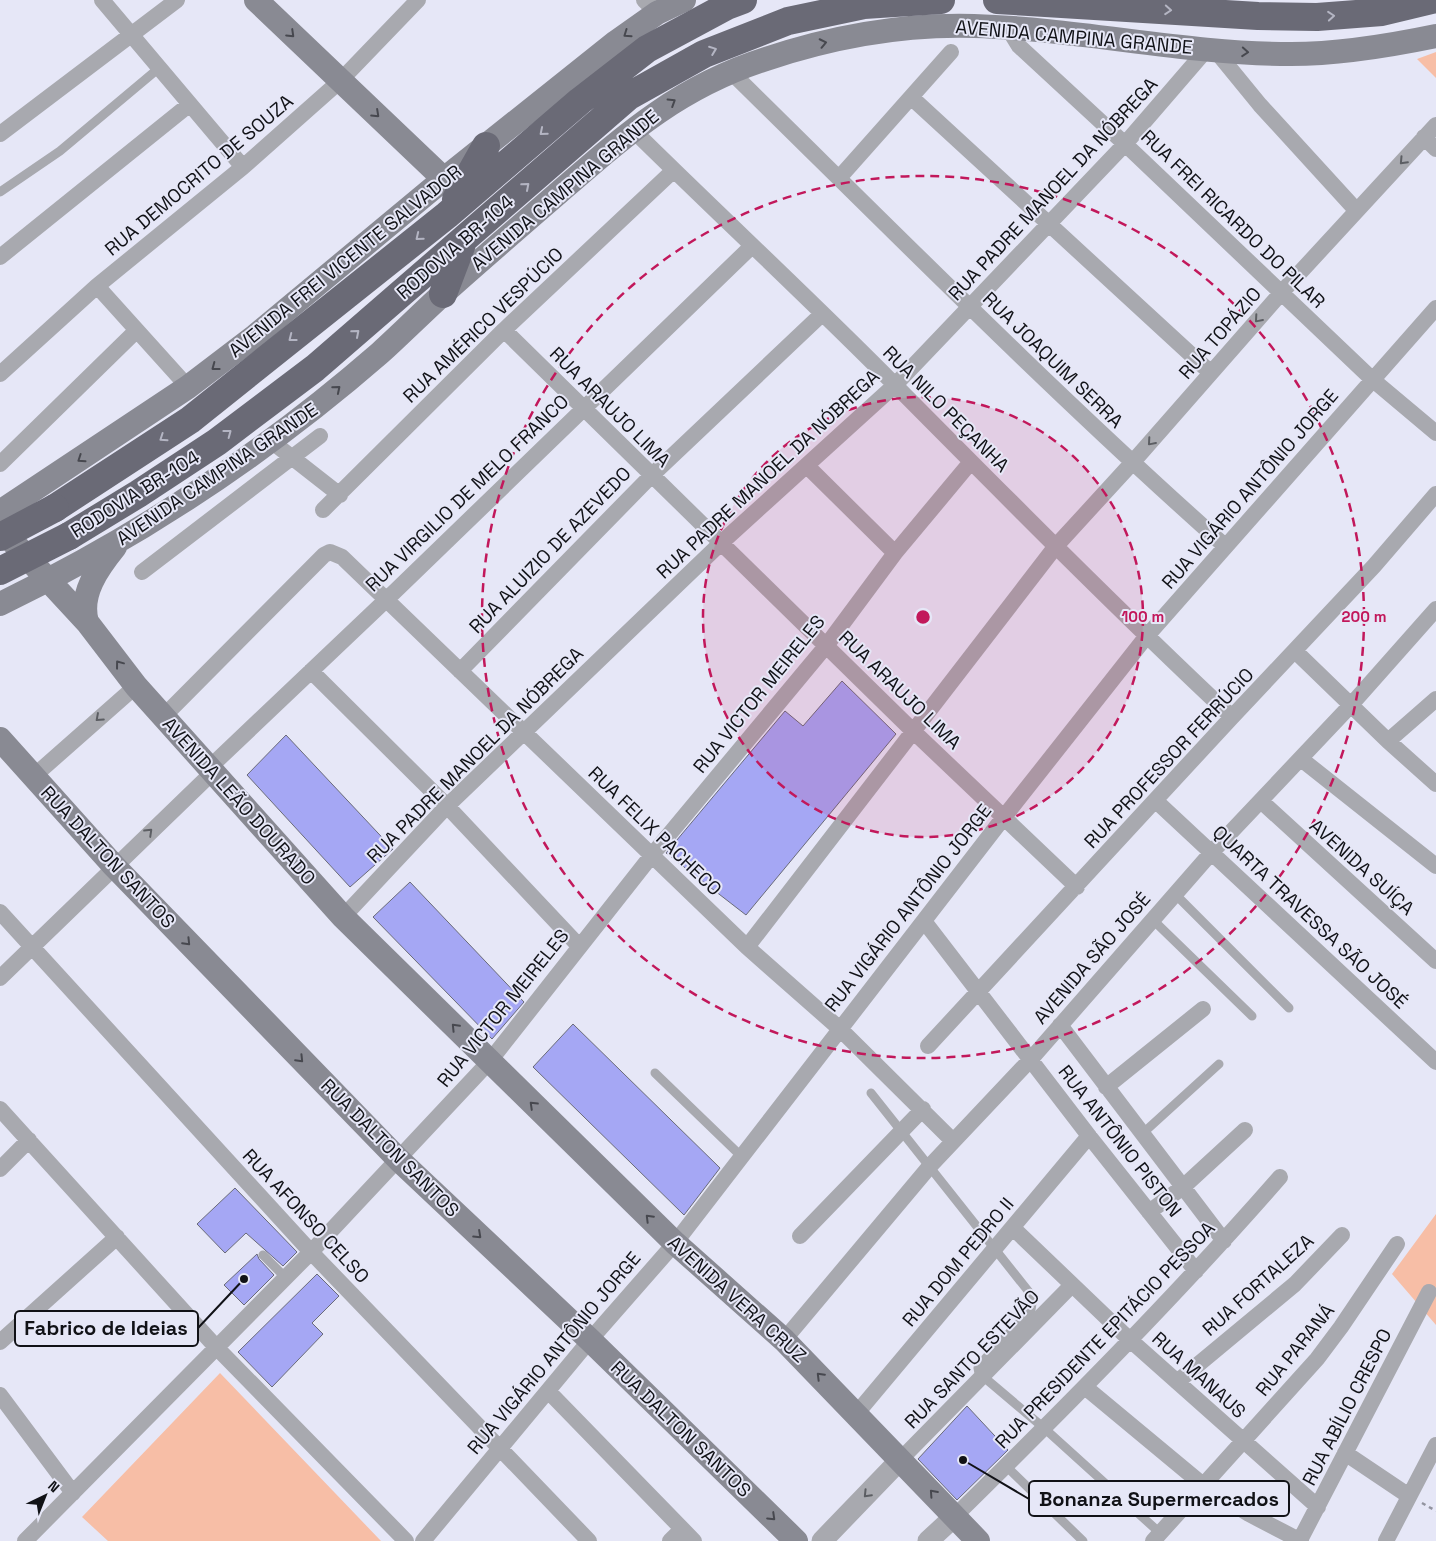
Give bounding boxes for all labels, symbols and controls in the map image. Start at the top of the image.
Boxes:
one-way arrow [1165,4,1173,15]
one-way arrow [1327,11,1335,22]
street label: AVENIDA CAMPINA GRANDE [954,14,1194,60]
one-way arrow [285,28,294,37]
one-way arrow [623,28,633,37]
one-way arrow [818,38,827,49]
one-way arrow [709,46,717,56]
one-way arrow [1241,46,1249,57]
street label: RUA PADRE MANOEL DA NÓBREGA [943,72,1163,306]
street label: RUA DEMOCRITO DE SOUZA [100,89,298,261]
one-way arrow [667,98,676,108]
street label: AVENIDA CAMPINA GRANDE [466,104,664,276]
one-way arrow [370,108,379,117]
street label: RUA FREI RICARDO DO PILAR [1136,124,1330,314]
one-way arrow [540,127,549,135]
one-way arrow [1400,155,1409,164]
street label: AVENIDA FREI VICENTE SALVADOR [223,159,467,363]
one-way arrow [521,183,530,192]
street label: RODOVIA BR-104 [391,189,519,305]
one-way arrow [415,231,425,240]
street label: RUA AMÉRICO VESPÚCIO [397,242,569,408]
street label: RUA TOPÁZIO [1173,282,1267,384]
street label: RUA JOAQUIM SERRA [977,286,1129,434]
one-way arrow [1254,314,1263,323]
one-way arrow [350,330,359,339]
one-way arrow [289,333,298,341]
street label: RUA NILO PEÇANHA [877,340,1015,478]
street label: RUA ARAUJO LIMA [544,341,676,473]
one-way arrow [211,361,221,370]
street label: RUA PADRE MANOEL DA NÓBREGA [651,364,885,584]
street label: RUA VIGÁRIO ANTÔNIO JORGE [1156,384,1344,594]
one-way arrow [331,386,340,395]
street label: RUA VIRGILIO DE MELO FRANCO [360,389,574,597]
street label: AVENIDA CAMPINA GRANDE [111,397,323,551]
one-way arrow [222,431,231,439]
one-way arrow [159,432,169,441]
one-way arrow [1148,436,1157,445]
street label: RODOVIA BR-104 [66,444,204,544]
one-way arrow [77,453,86,462]
street label: RUA ALUIZIO DE AZEVEDO [464,461,636,639]
text: 100 m [1122,607,1164,626]
text: 200 m [1342,607,1386,626]
centre of rings [914,608,932,626]
street label: RUA VICTOR MEIRELES [687,610,831,778]
street label: RUA ARAUJO LIMA [833,625,967,755]
street label: RUA PADRE MANOEL DA NÓBREGA [361,641,589,869]
one-way arrow [116,660,125,670]
street label: RUA PROFESSOR FERRÚCIO [1079,662,1259,854]
one-way arrow [96,712,105,721]
street label: AVENIDA LEÃO DOURADO [157,712,321,890]
street label: RUA FELIX PACHECO [583,761,727,901]
street label: RUA DALTON SANTOS [35,780,181,934]
street label: RUA VIGÁRIO ANTÔNIO JORGE [819,799,997,1017]
street label: AVENIDA SUÍÇA [1304,813,1420,921]
street label: QUARTA TRAVESSA SÃO JOSÉ [1207,820,1413,1014]
one-way arrow [144,829,153,838]
street label: AVENIDA SÃO JOSÉ [1028,887,1156,1029]
street label: RUA VICTOR MEIRELES [431,924,575,1092]
one-way arrow [181,936,190,945]
one-way arrow [452,1024,461,1033]
one-way arrow [294,1053,303,1062]
street label: RUA ANTÔNIO PISTON [1053,1060,1187,1222]
street label: RUA DALTON SANTOS [315,1073,465,1223]
one-way arrow [530,1102,539,1111]
street label: RUA AFONSO CELSO [237,1143,375,1289]
street label: RUA DOM PEDRO II [897,1192,1019,1332]
one-way arrow [646,1215,655,1224]
street label: RUA PRESIDENTE EPITÁCIO PESSOA [989,1216,1221,1454]
street label: RUA FORTALEZA [1197,1228,1319,1342]
one-way arrow [472,1229,481,1238]
street label: AVENIDA VERA CRUZ [662,1230,812,1368]
street label: RUA VIGÁRIO ANTÔNIO JORGE [462,1246,646,1460]
street label: RUA SANTO ESTEVÃO [899,1284,1045,1434]
street label: RUA PARANÁ [1250,1299,1340,1401]
callout: Fabrico de Ideias [15,1311,198,1346]
text: Fabrico de Ideias [24,1315,188,1341]
street label: RUA ABÍLIO CRESPO [1297,1324,1397,1490]
street label: RUA MANAUS [1147,1326,1251,1424]
street label: RUA DALTON SANTOS [605,1355,757,1503]
one-way arrow [817,1373,826,1382]
north arrow [20,1471,70,1521]
text: N [44,1477,63,1496]
callout: Bonanza Supermercados [1029,1481,1289,1516]
text: Bonanza Supermercados [1039,1486,1279,1512]
one-way arrow [864,1489,873,1498]
one-way arrow [930,1489,939,1498]
one-way arrow [766,1511,775,1520]

